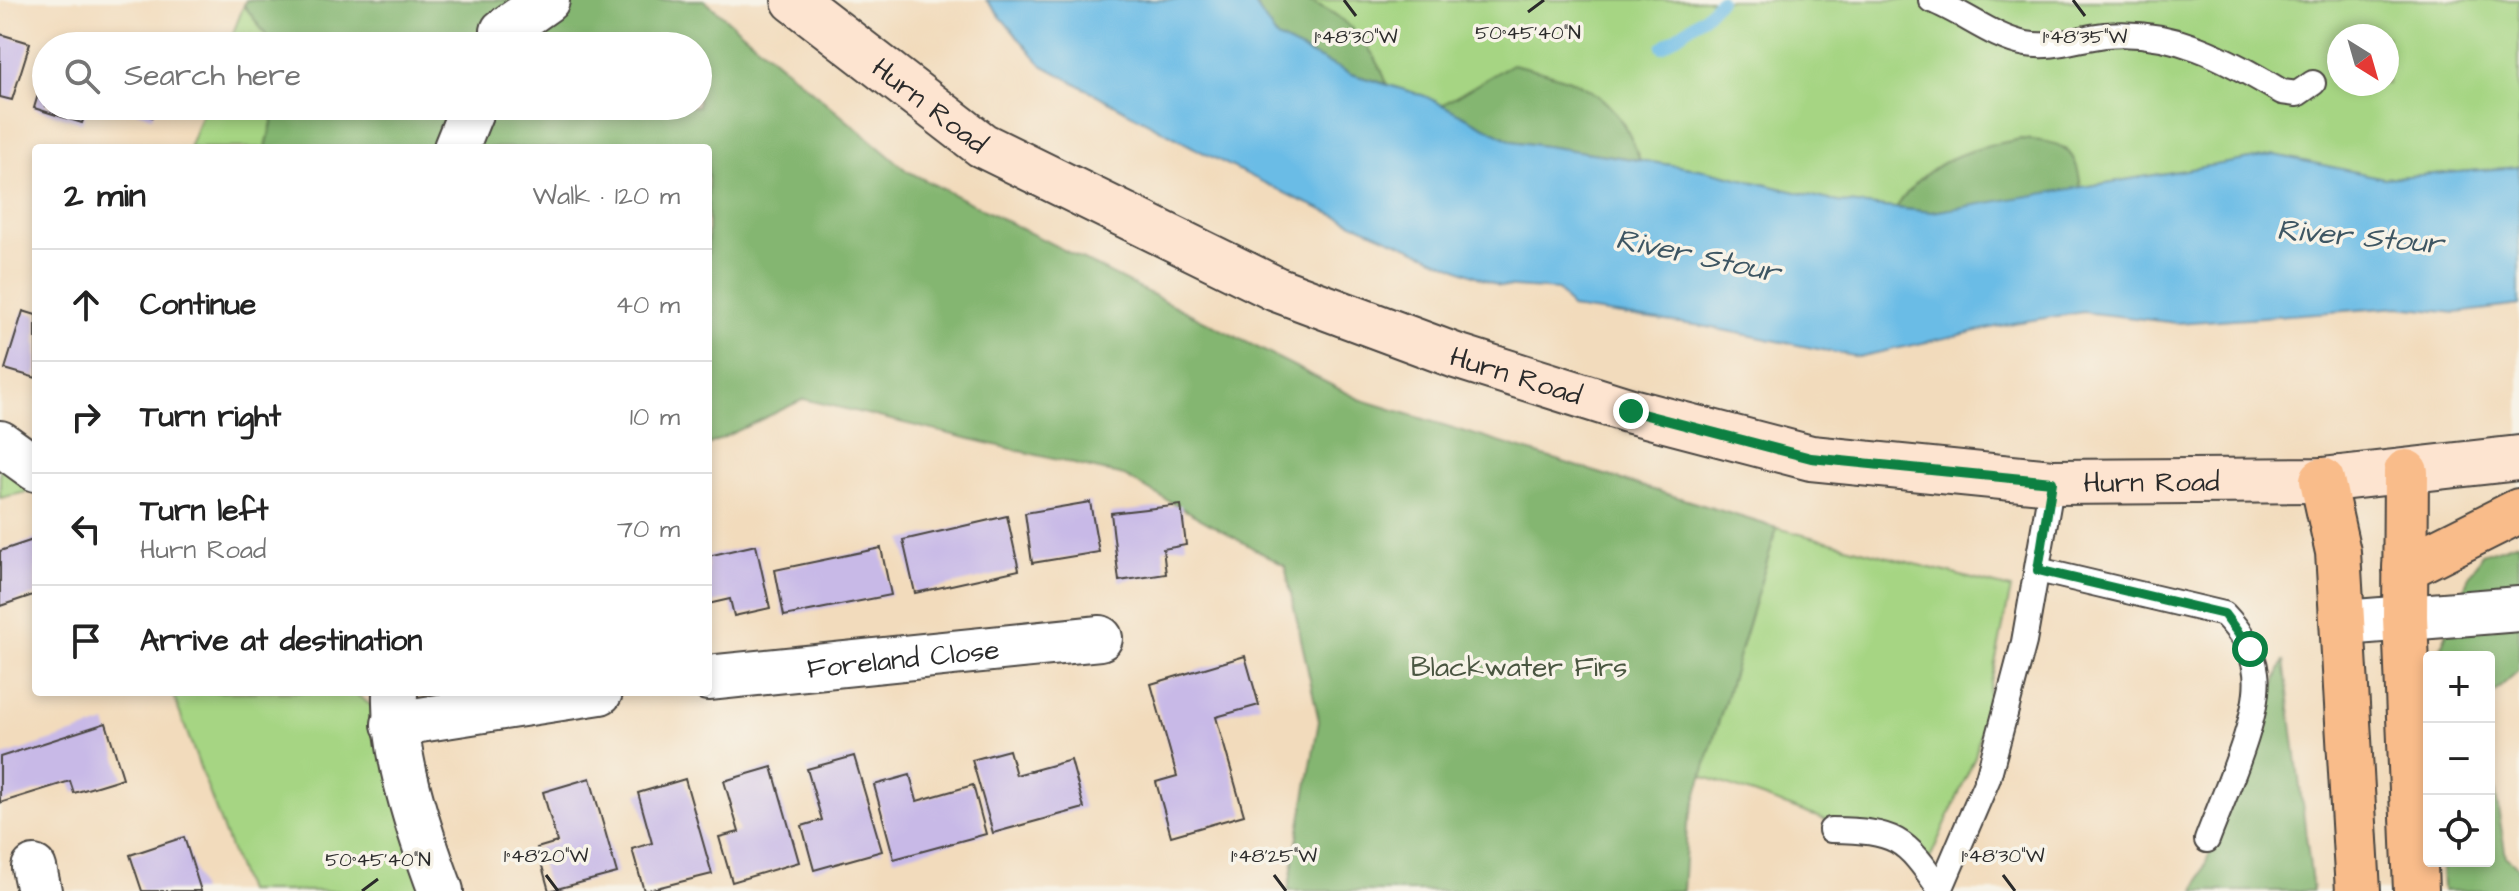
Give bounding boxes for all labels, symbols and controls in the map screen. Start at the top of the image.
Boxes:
text: 50°45'40"N [1475,19,1581,47]
text: 1°48'30"W [1314,23,1398,51]
text: 1°48'35"W [2043,23,2128,51]
north arrow [2327,24,2399,96]
search box [32,32,712,120]
street label: Hurn Road [863,49,995,163]
icon: search [60,54,104,98]
text: Search here [124,55,301,97]
text: 2 min [64,172,146,220]
text: Walk · 120 m [533,178,680,214]
water label: River Stour [2275,209,2448,265]
water label: River Stour [1612,218,1787,295]
icon: ahead [64,283,108,327]
text: Continue [140,284,256,326]
text: 40 m [615,287,680,323]
street label: Hurn Road [1445,337,1587,415]
route end [1613,393,1649,429]
icon: right [64,395,108,439]
text: Turn right [140,396,281,438]
text: 10 m [630,399,680,435]
street label: Hurn Road [2083,463,2220,503]
text: Turn left [140,490,268,532]
icon: left [64,507,108,551]
text: 70 m [617,511,680,547]
text: Hurn Road [140,532,266,568]
icon: arrive [64,619,108,663]
text: Arrive at destination [140,620,422,662]
street label: Foreland Close [805,630,1001,689]
route start [2232,631,2268,667]
park label: Blackwater Firs [1411,648,1627,687]
map controls [2423,651,2495,867]
button: + [2423,651,2495,723]
button: − [2423,723,2495,795]
button: locate [2423,795,2495,867]
text: 1°48'20"W [504,842,588,870]
text: 1°48'25"W [1231,842,1317,870]
text: 1°48'30"W [1961,842,2045,870]
text: 50°45'40"N [325,846,431,874]

